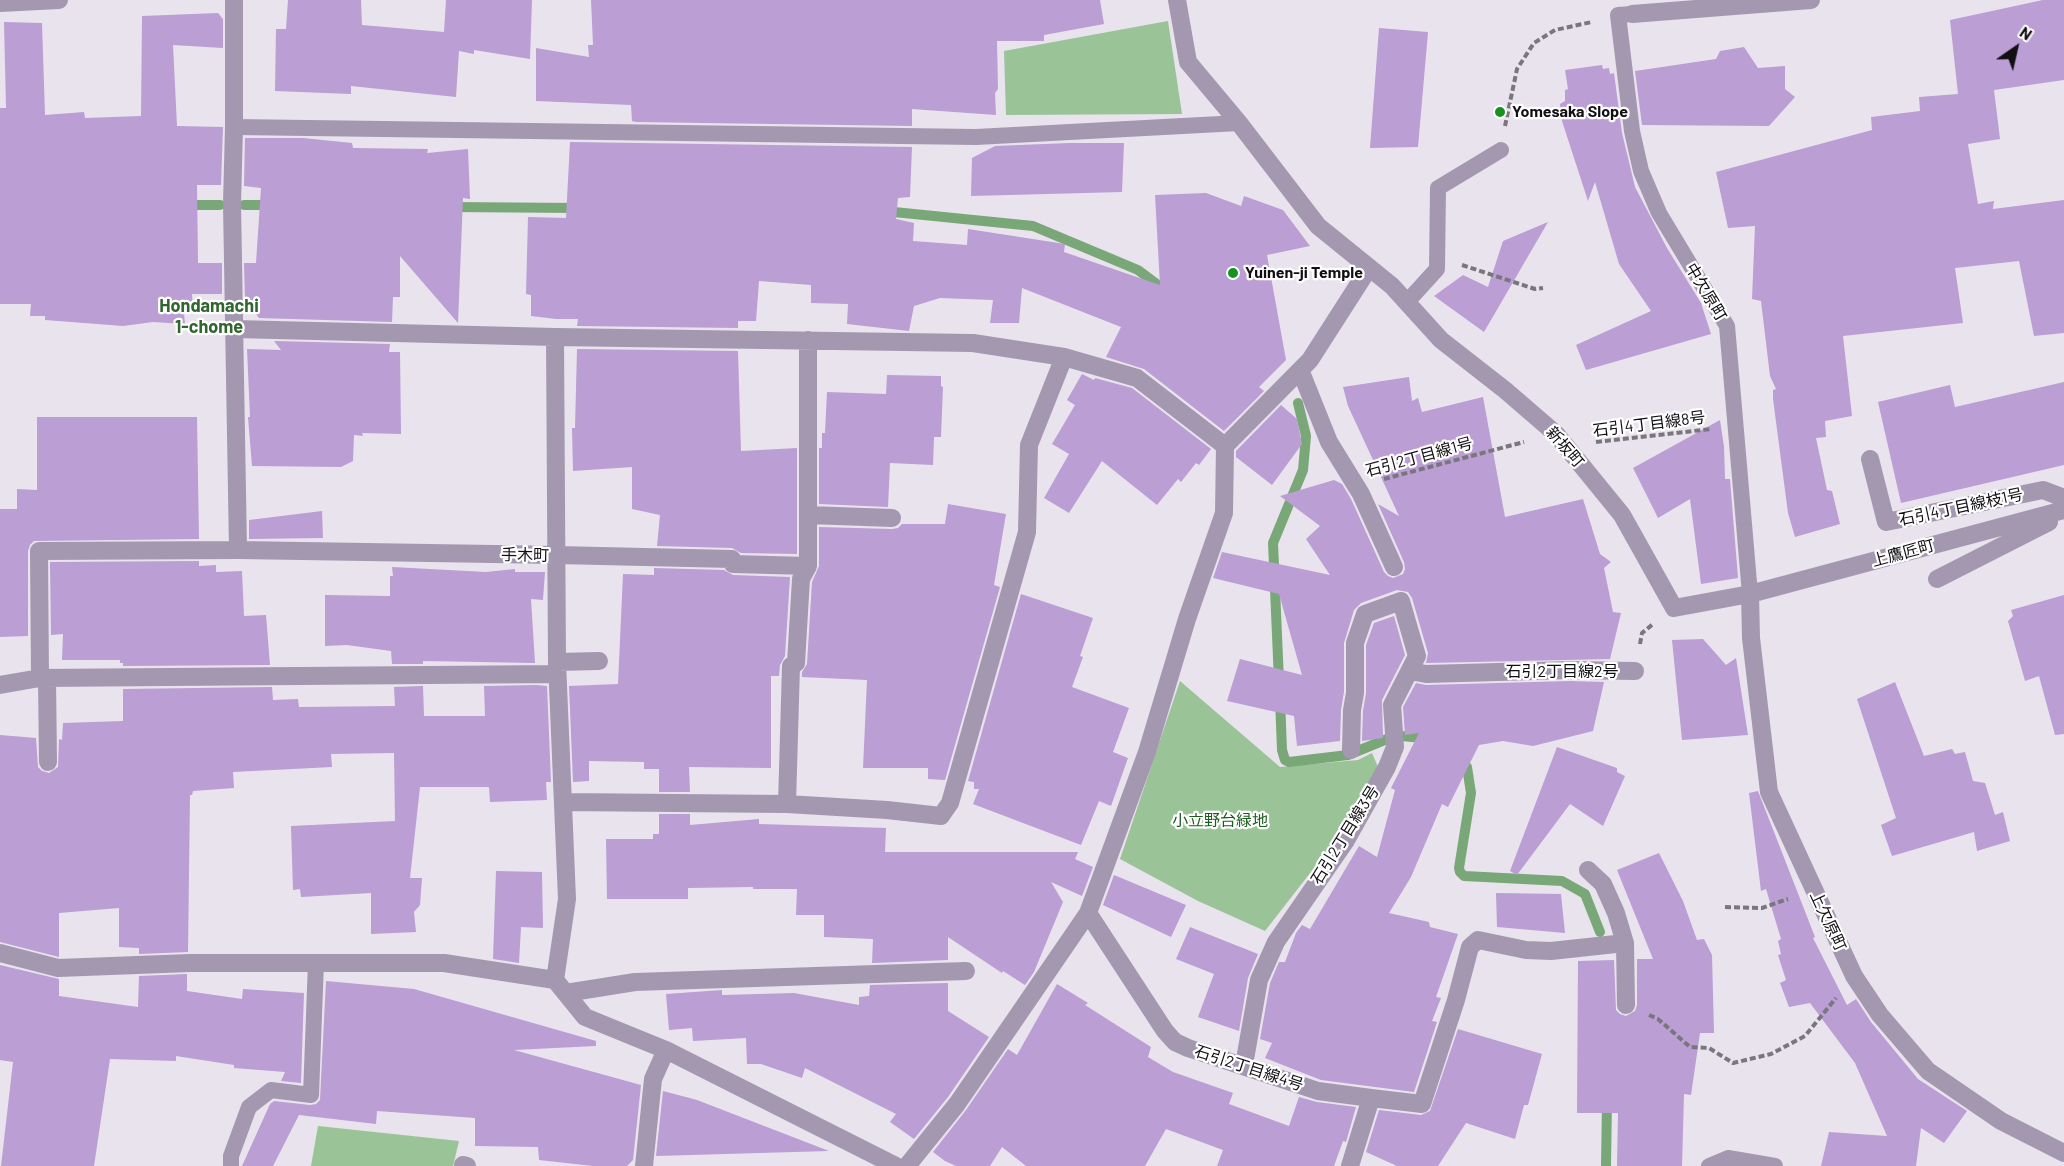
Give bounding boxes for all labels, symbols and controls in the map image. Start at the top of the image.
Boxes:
north arrow [1986,18,2046,78]
text: N [2017,22,2036,44]
place label: Yomesaka Slope [1512,102,1628,122]
marker: Yomesaka Slope [1493,105,1507,119]
street label: 中欠原町 [1681,260,1731,324]
place label: Yuinen-ji Temple [1245,263,1363,283]
marker: Yuinen-ji Temple [1226,266,1240,280]
district label: Hondamachi 1-chome [159,295,259,338]
street label: 石引4丁目線8号 [1592,408,1706,440]
street label: 新坂町 [1542,423,1588,471]
street label: 石引2丁目線1号 [1363,433,1475,481]
street label: 石引4丁目線枝1号 [1897,484,2025,530]
street label: 上鷹匠町 [1870,535,1936,571]
street label: 手木町 [501,545,549,565]
street label: 石引2丁目線2号 [1505,662,1619,682]
street label: 石引2丁目線3号 [1307,782,1383,888]
park label: 小立野台緑地 [1172,811,1268,831]
street label: 上欠原町 [1806,888,1850,954]
street label: 石引2丁目線4号 [1192,1041,1306,1095]

